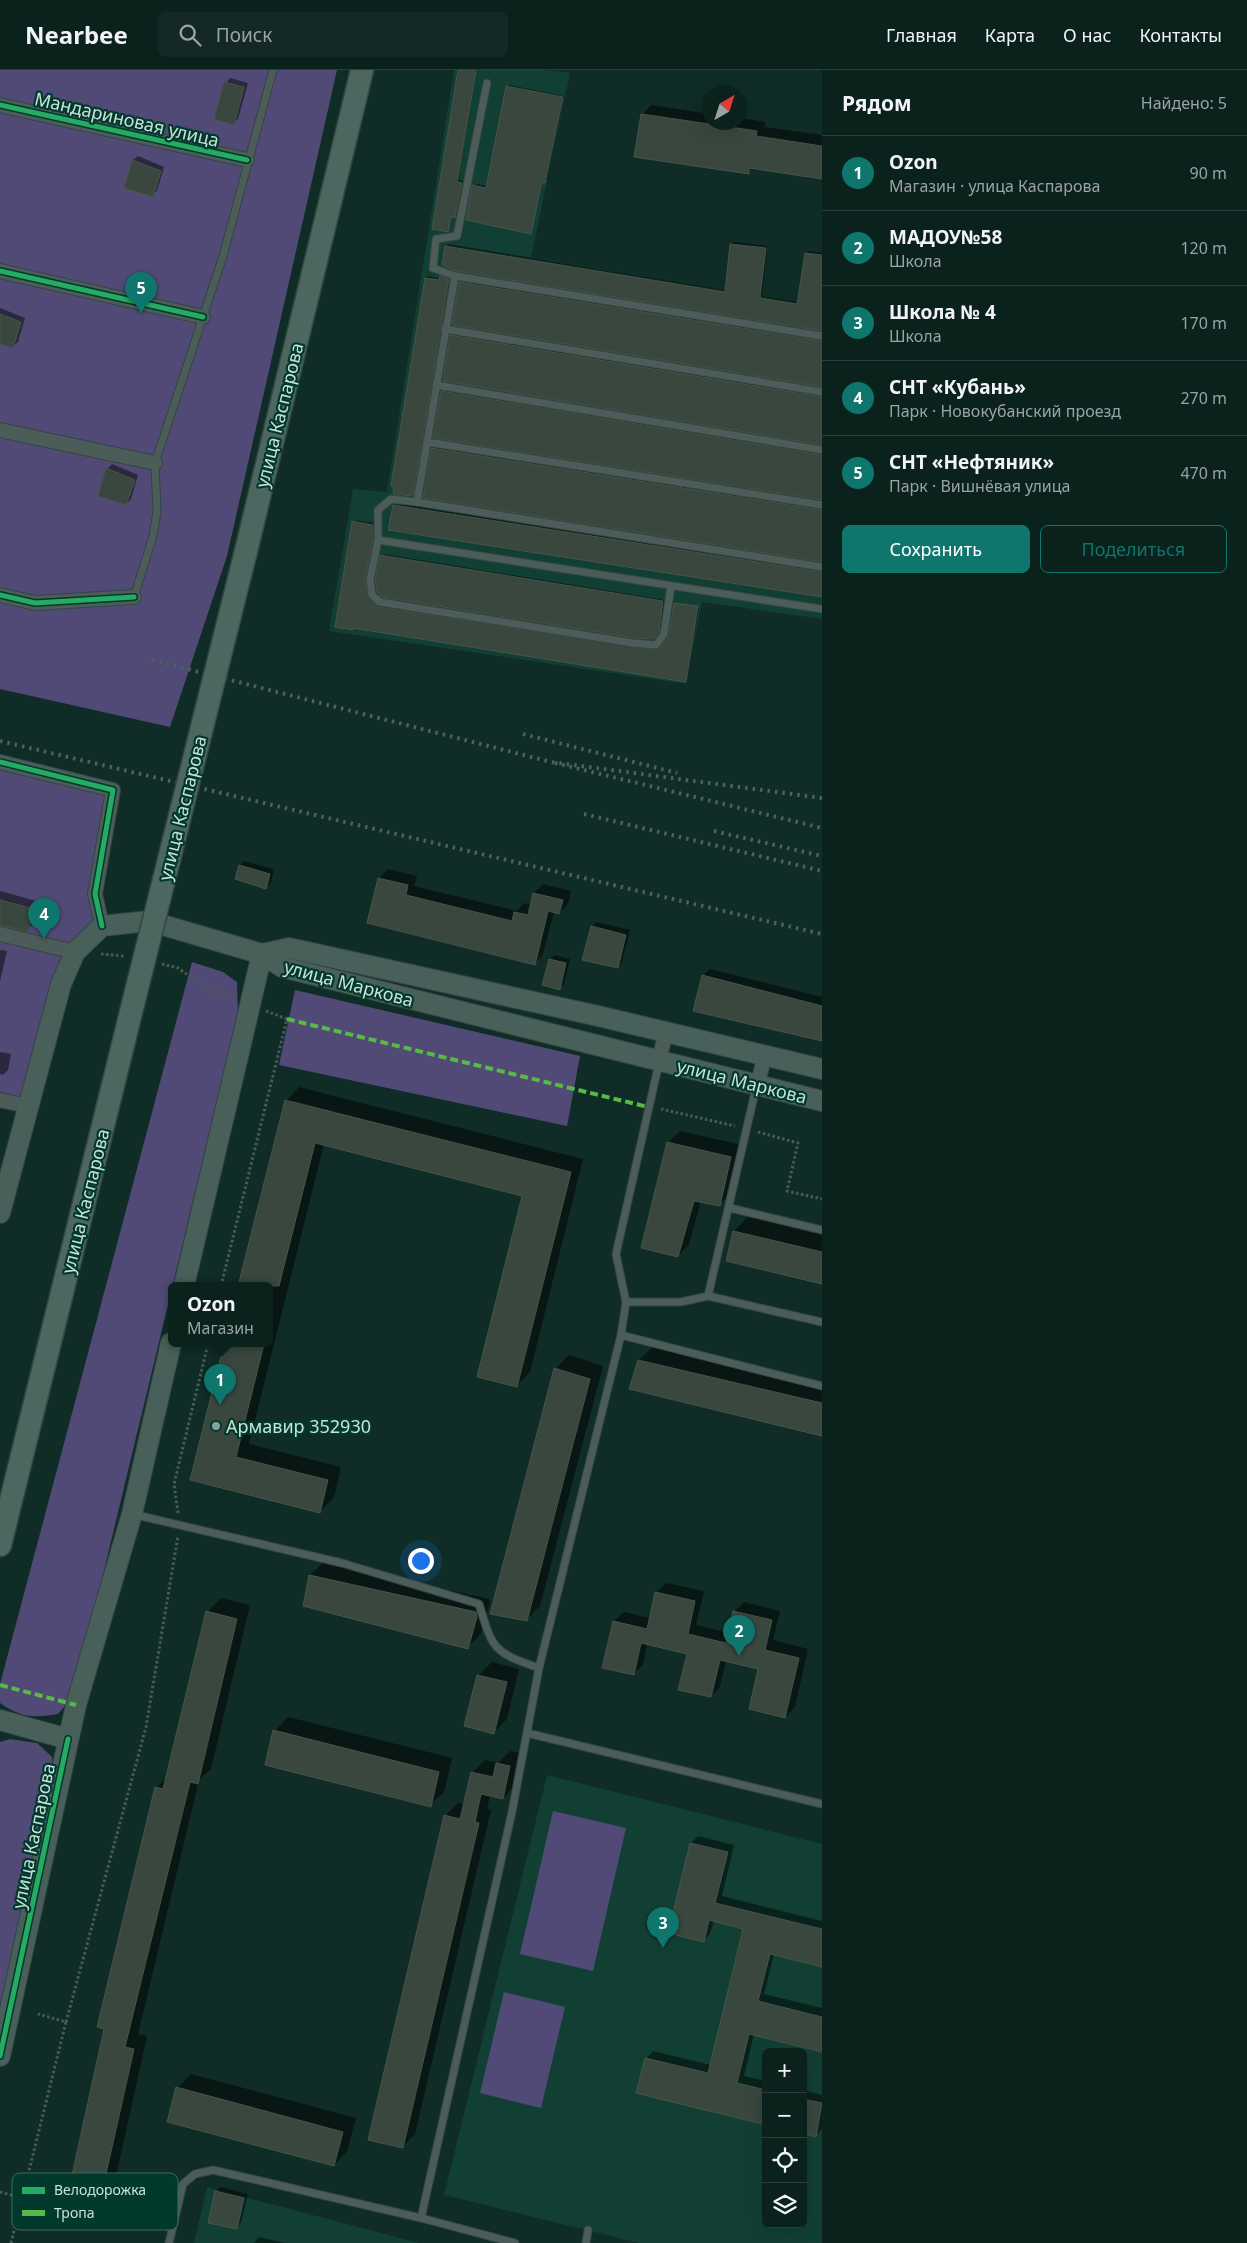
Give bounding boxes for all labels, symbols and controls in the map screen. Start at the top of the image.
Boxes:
search box [158,12,508,57]
text: Nearbee [25,18,128,51]
icon: search [176,21,204,49]
text: Поиск [216,22,272,48]
text: Главная [886,23,957,47]
text: Карта [985,23,1035,47]
text: О нас [1063,23,1111,47]
text: Контакты [1139,23,1222,47]
north arrow [702,85,747,130]
street label: Мандариновая улица [32,86,222,152]
text: Рядом [842,89,912,117]
text: Найдено: 5 [1141,92,1227,114]
text: Ozon [889,149,938,175]
text: 1 [853,162,863,184]
text: 90 m [1190,162,1227,184]
text: Магазин · улица Каспарова [889,175,1100,197]
text: МАДОУ№58 [889,224,1002,250]
text: 2 [853,237,863,259]
text: 120 m [1180,237,1227,259]
text: Школа [889,250,942,272]
pin: 5 [125,272,157,313]
text: Школа № 4 [889,299,996,325]
text: 3 [853,312,863,334]
text: 170 m [1180,312,1227,334]
text: Школа [889,325,942,347]
street label: улица Каспарова [249,340,309,490]
text: СНТ «Кубань» [889,374,1026,400]
text: 4 [853,387,863,409]
text: 270 m [1180,387,1227,409]
text: Парк · Новокубанский проезд [889,400,1121,422]
text: СНТ «Нефтяник» [889,449,1054,475]
text: 5 [853,462,863,484]
text: 470 m [1180,462,1227,484]
text: Парк · Вишнёвая улица [889,475,1070,497]
button: Сохранить [842,525,1030,573]
button: Поделиться [1040,525,1227,573]
street label: улица Каспарова [152,733,212,883]
pin: 4 [28,898,60,939]
street label: улица Маркова [282,954,416,1012]
street label: улица Маркова [675,1053,809,1109]
street label: улица Каспарова [55,1126,115,1276]
popup [168,1282,273,1347]
text: Ozon [187,1291,236,1317]
text: Магазин [187,1317,254,1339]
pin: 1 [204,1364,236,1405]
place label: Армавир 352930 [226,1414,371,1438]
marker: Армавир 352930 [210,1420,222,1432]
your location [408,1548,434,1574]
pin: 2 [723,1615,755,1656]
street label: улица Каспарова [6,1761,60,1911]
pin: 3 [647,1907,679,1948]
map controls [762,2048,807,2228]
button: + [762,2048,807,2093]
button: − [762,2093,807,2138]
button: locate [762,2138,807,2183]
legend [12,2173,178,2230]
text: Велодорожка [54,2180,146,2199]
button: layers [762,2183,807,2228]
text: Тропа [54,2203,94,2222]

